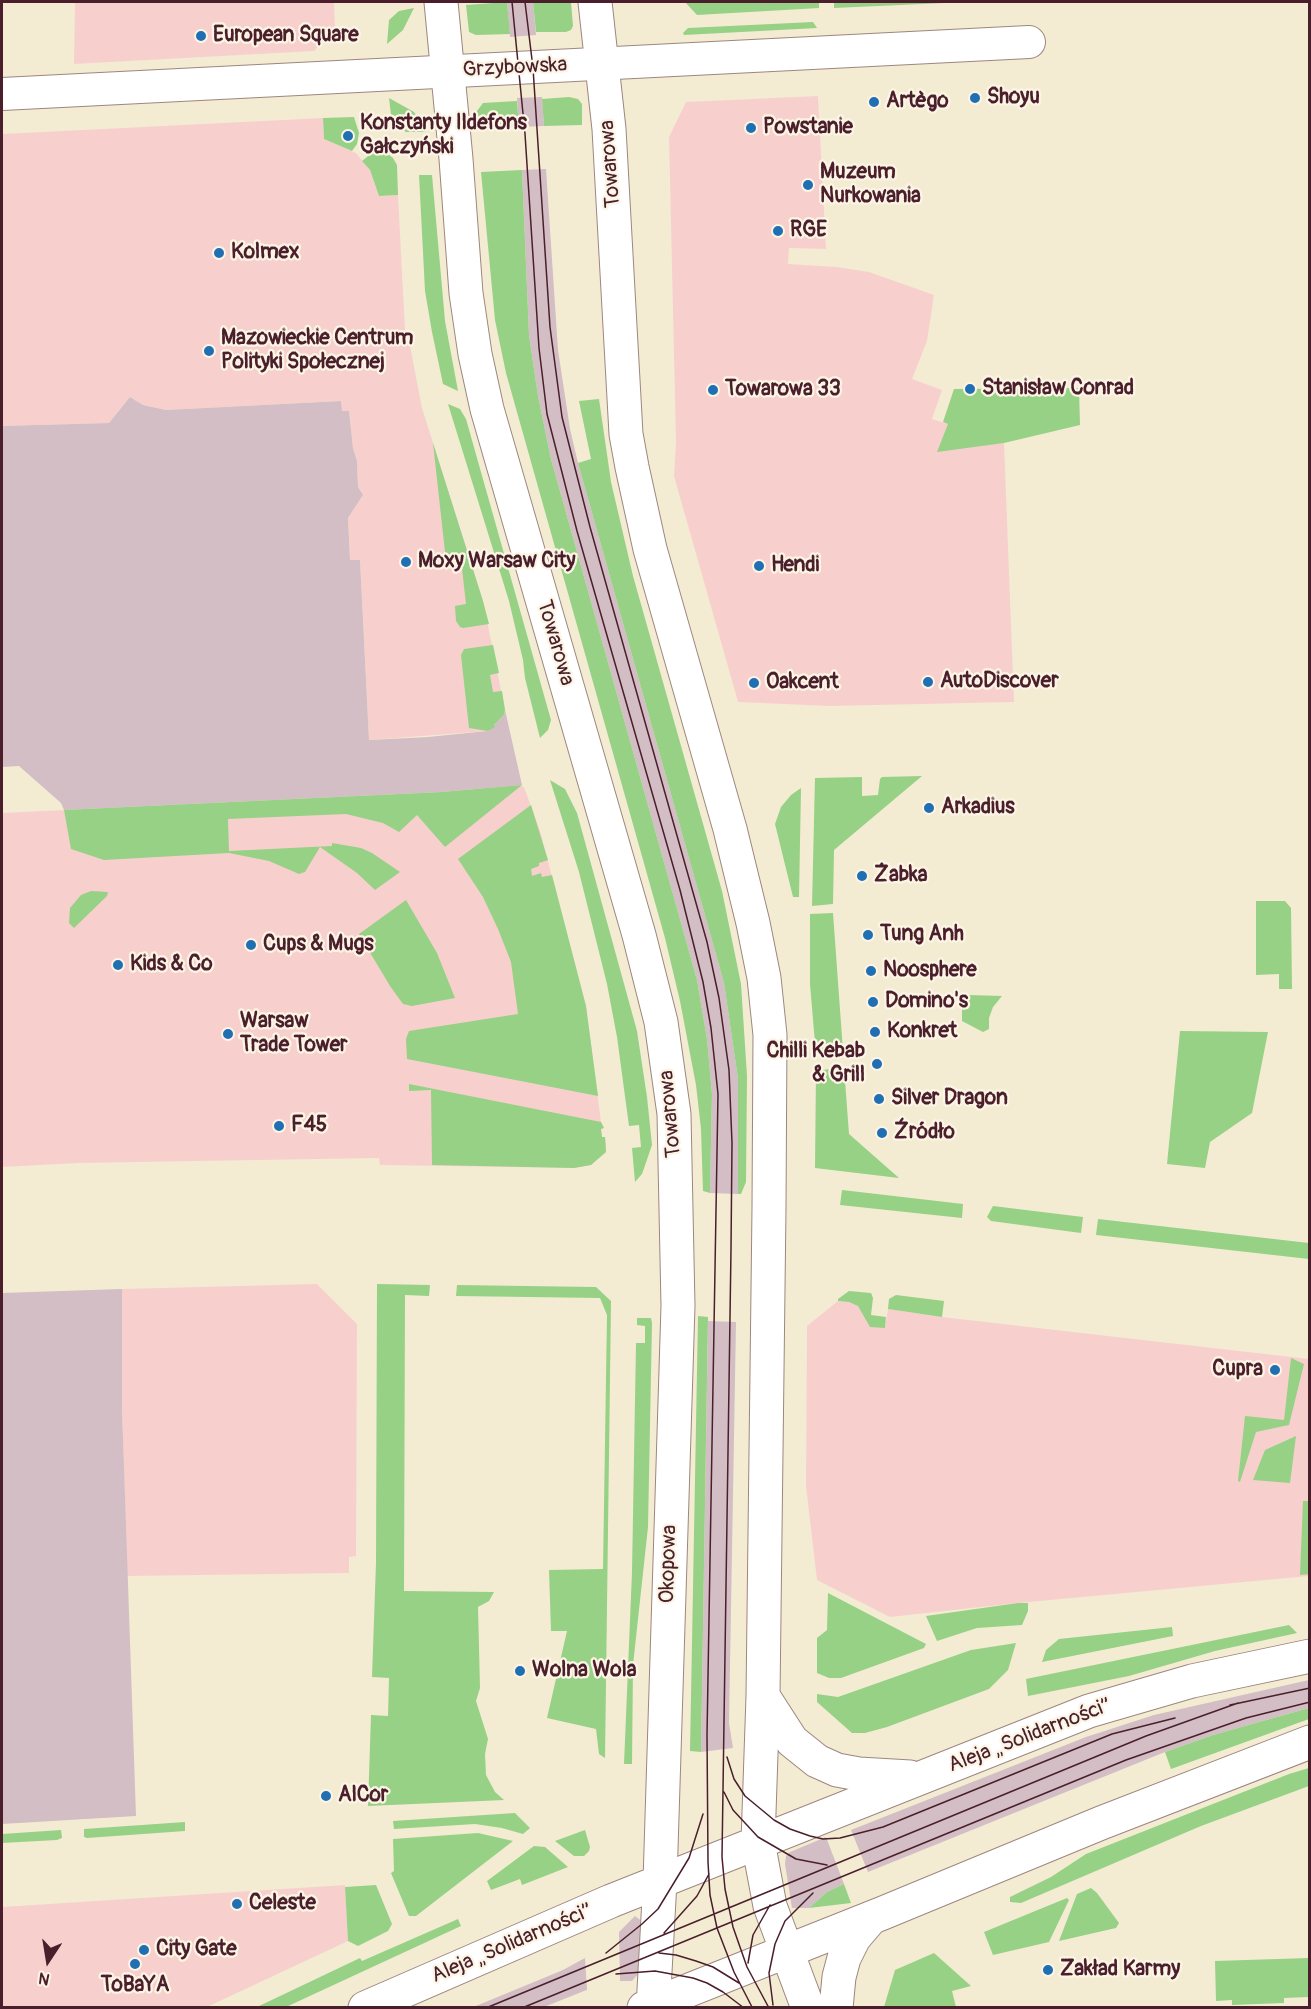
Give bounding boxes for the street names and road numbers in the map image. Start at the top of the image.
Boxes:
street label: Grzybowska [462,53,568,83]
street label: Towarowa [595,119,627,209]
street label: Towarowa [531,597,579,689]
street label: Towarowa [655,1069,687,1159]
street label: Okopowa [655,1524,683,1604]
street label: Aleja „Solidarności” [945,1693,1115,1779]
street label: Aleja „Solidarności” [428,1899,596,1989]

